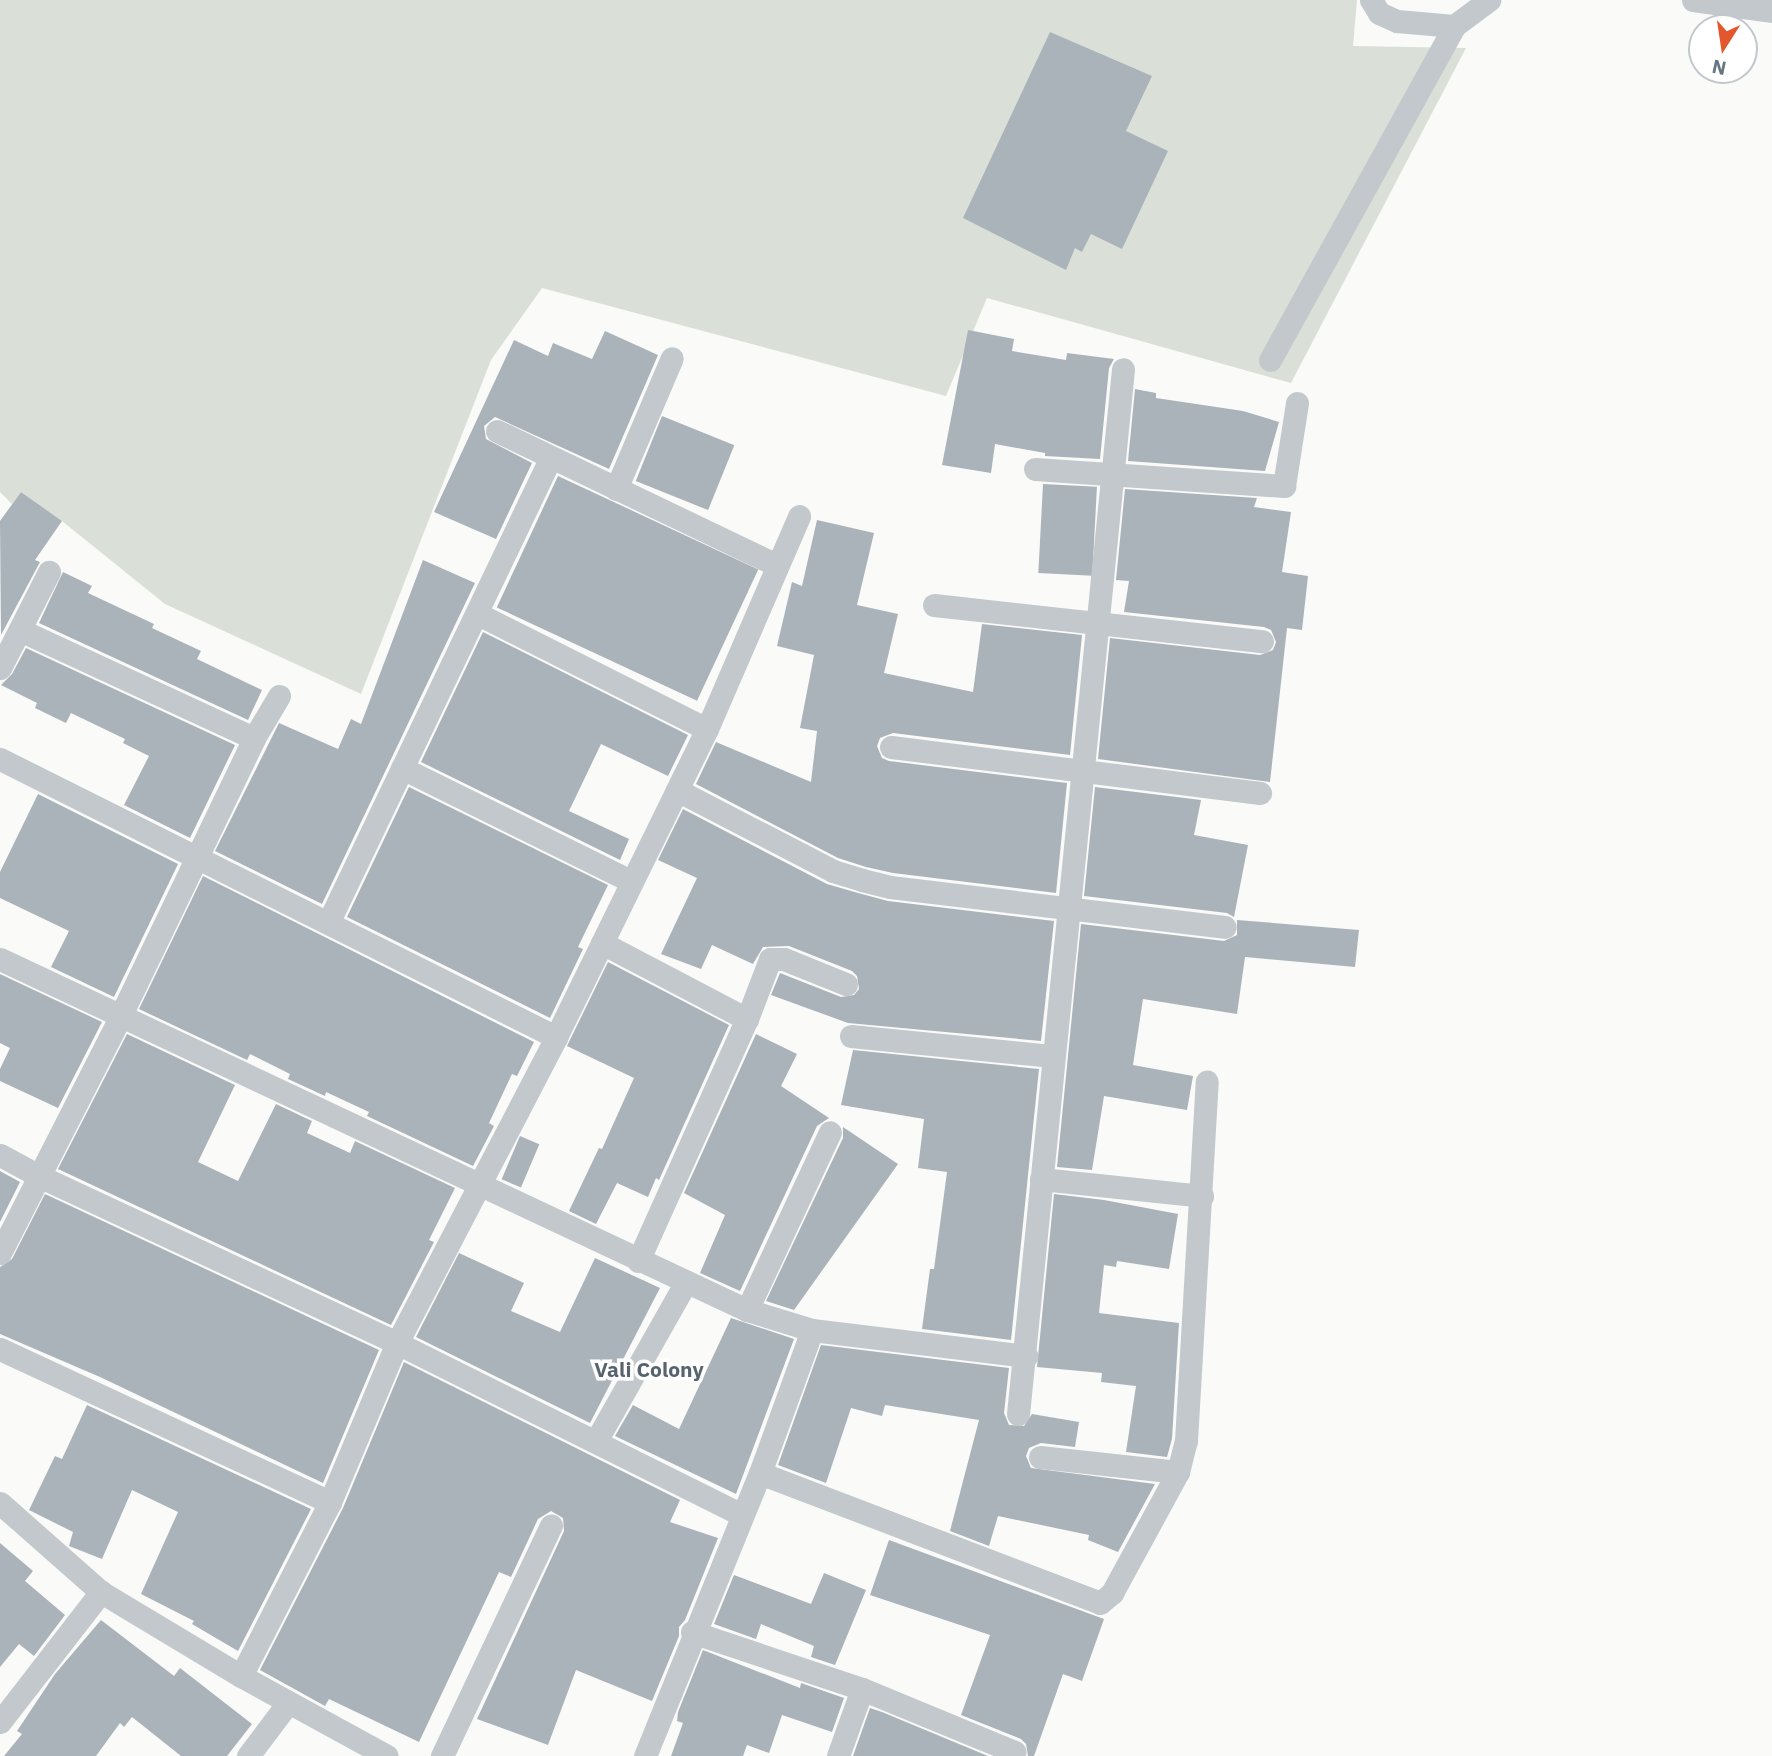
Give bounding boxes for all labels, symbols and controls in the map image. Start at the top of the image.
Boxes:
north arrow [1688,14,1758,84]
text: N [1710,54,1728,81]
district label: Vali Colony [594,1356,704,1382]

